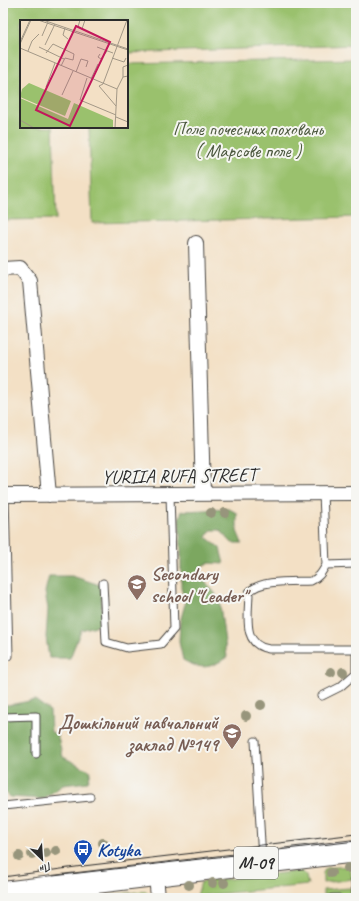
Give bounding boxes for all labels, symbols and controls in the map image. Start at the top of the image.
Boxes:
inset map [20,20,128,128]
park label: Поле почесних поховань ( Марсове поле ) [173,117,325,163]
street label: YURIIA RUFA STREET [101,463,262,489]
place label: Secondary school "Leader" [151,562,252,608]
school or university icon: Secondary school "Leader" [126,573,148,601]
place label: Дошкільний навчальний заклад №149 [58,711,221,758]
school or university icon: Дошкільний навчальний заклад №149 [221,722,243,750]
bus stop icon: Kotyka [72,838,94,866]
place label: Kotyka [97,838,141,862]
north arrow [22,839,62,879]
road number: М-09 [234,847,278,879]
text: Пн [37,859,54,877]

